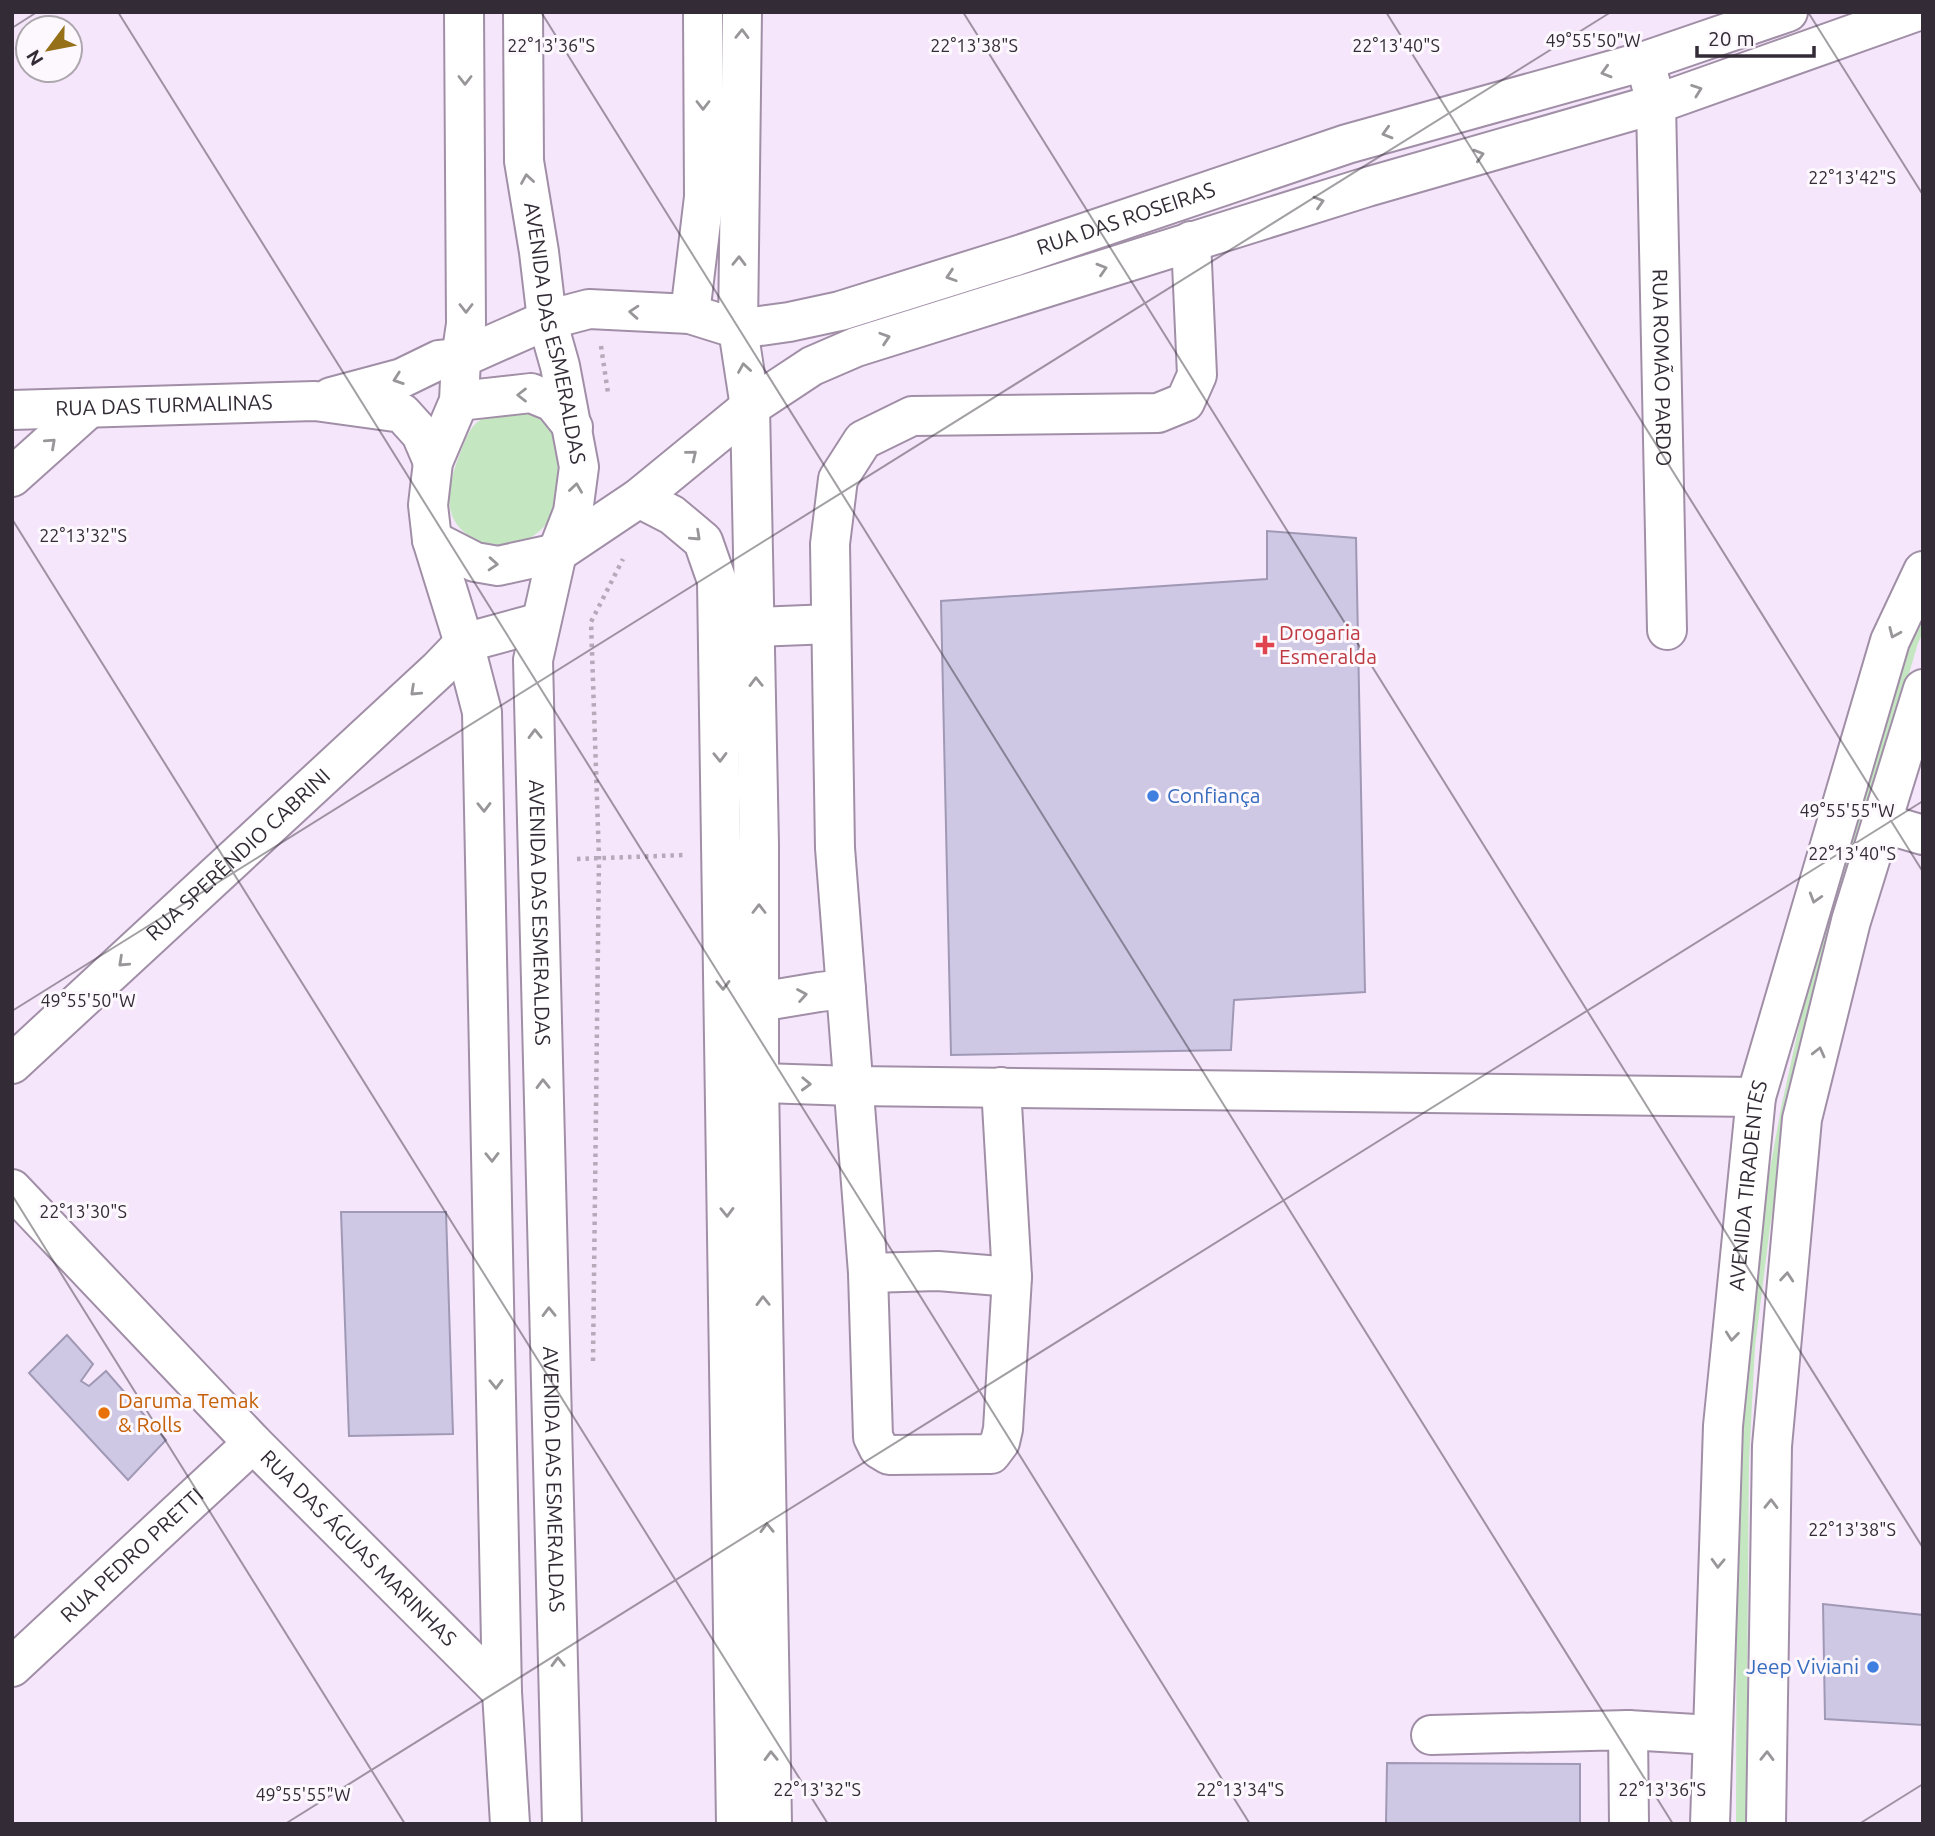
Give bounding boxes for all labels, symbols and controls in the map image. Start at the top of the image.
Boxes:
north arrow [14,14,84,84]
scale bar [1697,14,1814,58]
text: 20 m [1708,26,1755,50]
one-way arrow [734,28,750,38]
text: 49°55'50"W [1545,30,1641,50]
text: 22°13'36"S [507,35,595,55]
text: 22°13'38"S [930,35,1018,55]
text: 22°13'40"S [1352,35,1440,55]
text: N [21,46,48,70]
one-way arrow [1601,64,1613,78]
one-way arrow [457,76,473,86]
one-way arrow [1691,84,1703,98]
one-way arrow [695,100,711,111]
one-way arrow [1381,124,1393,139]
one-way arrow [1473,148,1485,163]
text: 22°13'42"S [1808,167,1896,187]
one-way arrow [520,173,535,185]
street label: RUA DAS ROSEIRAS [1033,177,1218,259]
one-way arrow [1313,195,1325,210]
street label: AVENIDA DAS ESMERALDAS [520,200,591,466]
one-way arrow [731,255,747,266]
one-way arrow [1095,263,1107,277]
one-way arrow [945,268,957,283]
street label: RUA ROMÃO PARDO [1648,268,1677,467]
one-way arrow [458,303,474,314]
one-way arrow [629,305,640,320]
one-way arrow [878,331,890,346]
one-way arrow [737,362,752,374]
one-way arrow [392,370,404,385]
one-way arrow [517,387,527,403]
street label: RUA DAS TURMALINAS [55,389,273,420]
one-way arrow [42,439,55,451]
one-way arrow [684,451,697,463]
one-way arrow [569,482,584,493]
text: 22°13'32"S [39,525,127,545]
one-way arrow [687,527,700,540]
one-way arrow [488,556,499,571]
place label: Drogaria Esmeralda [1279,620,1377,668]
one-way arrow [1888,626,1902,638]
marker: Drogaria Esmeralda [1257,637,1273,653]
one-way arrow [748,676,764,687]
one-way arrow [410,683,423,695]
one-way arrow [527,729,542,740]
one-way arrow [712,752,727,763]
street label: RUA SPERÊNDIO CABRINI [141,763,334,945]
street label: AVENIDA DAS ESMERALDAS [525,779,556,1046]
place label: Confiança [1167,783,1261,807]
marker: Confiança [1145,788,1161,804]
text: 49°55'55"W [1799,800,1895,820]
one-way arrow [477,801,492,812]
text: 22°13'40"S [1808,843,1896,863]
one-way arrow [1809,892,1824,904]
one-way arrow [751,904,767,914]
one-way arrow [118,954,131,967]
one-way arrow [715,980,731,990]
one-way arrow [796,988,808,1003]
text: 49°55'50"W [40,990,136,1010]
one-way arrow [1811,1046,1825,1058]
one-way arrow [801,1077,812,1092]
street label: AVENIDA TIRADENTES [1724,1077,1771,1292]
one-way arrow [536,1079,551,1090]
one-way arrow [484,1151,499,1162]
text: 22°13'30"S [39,1201,127,1221]
one-way arrow [719,1207,735,1218]
one-way arrow [1779,1271,1794,1282]
one-way arrow [755,1295,771,1305]
one-way arrow [541,1306,557,1317]
one-way arrow [1725,1331,1740,1342]
street label: AVENIDA DAS ESMERALDAS [539,1346,570,1613]
one-way arrow [488,1379,504,1390]
place label: Daruma Temak & Rolls [118,1388,259,1436]
marker: Daruma Temak & Rolls [96,1405,112,1421]
street label: RUA DAS ÁGUAS MARINHAS [256,1445,462,1650]
street label: RUA PEDRO PRETTI [55,1483,208,1627]
one-way arrow [1763,1498,1779,1508]
text: 22°13'38"S [1808,1519,1896,1539]
one-way arrow [759,1522,775,1533]
one-way arrow [1711,1558,1726,1569]
place label: Jeep Viviani [1746,1654,1859,1678]
one-way arrow [550,1656,566,1666]
marker: Jeep Viviani [1865,1659,1881,1675]
one-way arrow [763,1750,779,1760]
one-way arrow [1759,1750,1775,1760]
text: 22°13'32"S [773,1779,861,1799]
text: 22°13'34"S [1196,1779,1284,1799]
text: 22°13'36"S [1618,1779,1706,1799]
text: 49°55'55"W [255,1784,351,1804]

